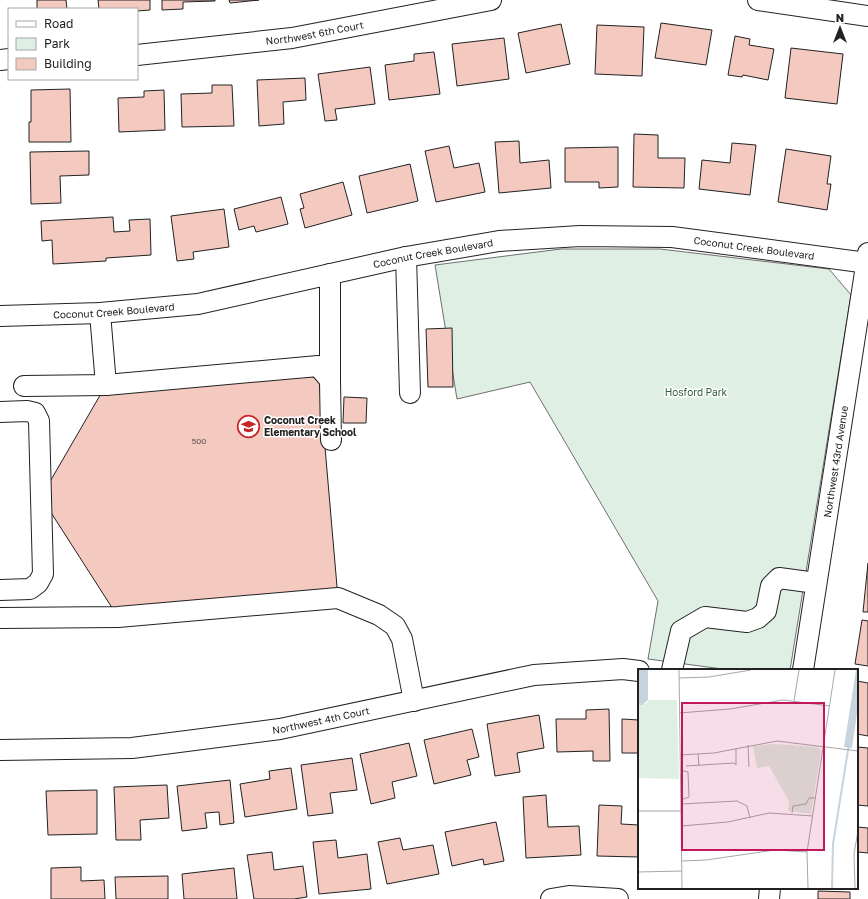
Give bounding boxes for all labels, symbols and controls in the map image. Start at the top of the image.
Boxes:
legend [8,8,138,80]
north arrow [820,8,860,48]
text: N [836,11,844,24]
text: Road [44,16,73,31]
street label: Northwest 6th Court [265,18,364,47]
text: Park [44,36,70,51]
text: Building [44,56,92,71]
street label: Coconut Creek Boulevard [693,234,815,262]
street label: Coconut Creek Boulevard [372,236,494,270]
street label: Coconut Creek Boulevard [53,300,175,320]
park label: Hosford Park [665,386,728,398]
street label: Northwest 43rd Avenue [821,404,850,518]
school or university icon: Coconut Creek Elementary School [235,413,261,439]
place label: Coconut Creek Elementary School [264,414,357,438]
house number: 500 [192,436,206,446]
inset map [638,669,858,889]
street label: Northwest 4th Court [271,704,371,736]

